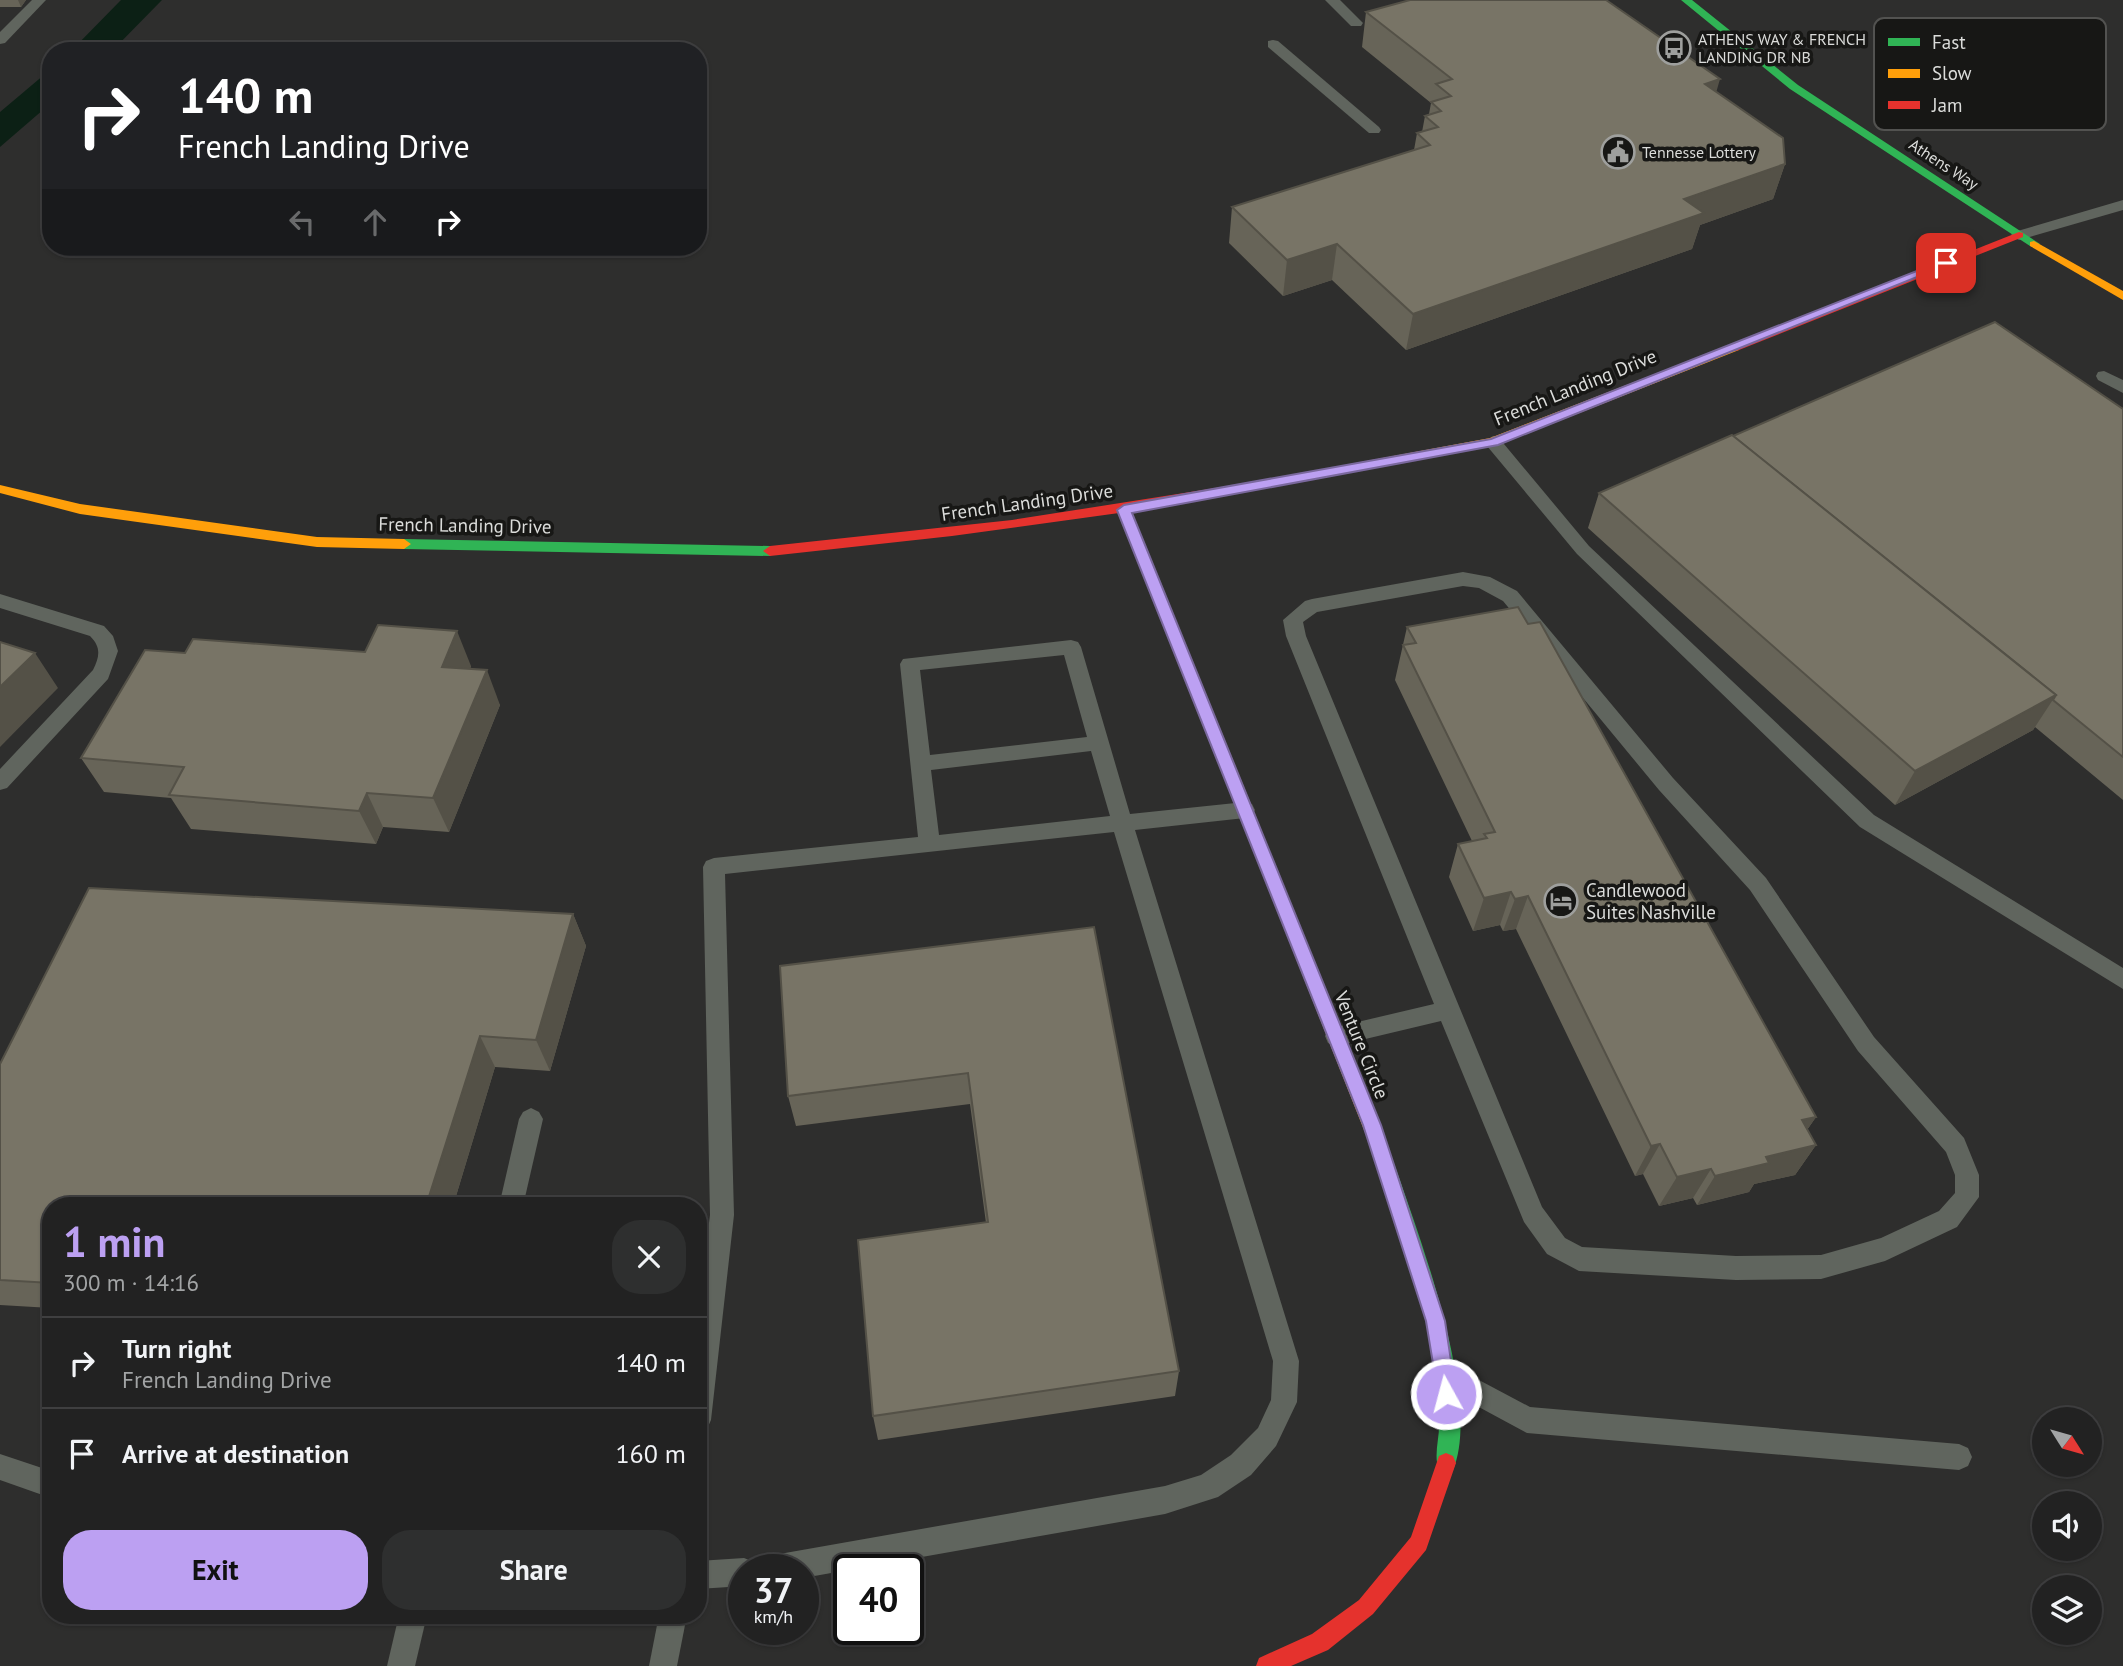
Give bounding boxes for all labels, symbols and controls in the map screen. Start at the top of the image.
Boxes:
legend [1874,18,2106,130]
bus stop icon: ATHENS WAY & FRENCH LANDING DR NB [1655,29,1693,67]
place label: ATHENS WAY & FRENCH LANDING DR NB [1698,29,1866,67]
text: Fast [1932,30,1966,54]
text: Slow [1932,61,1972,85]
text: 140 m [178,63,313,127]
icon: right [63,70,154,161]
text: Jam [1931,93,1962,117]
text: French Landing Drive [178,125,470,167]
public building icon: Tennesse Lottery [1599,133,1637,171]
street label: Athens Way [1905,134,1983,194]
place label: Tennesse Lottery [1642,142,1757,162]
icon: left [283,203,321,241]
icon: ahead [356,203,394,241]
icon: right [429,203,467,241]
pin [1916,233,1976,293]
icon: arrive [1927,244,1965,282]
street label: French Landing Drive [1490,343,1660,431]
street label: French Landing Drive [940,478,1114,526]
street label: French Landing Drive [378,511,552,539]
place label: Candlewood Suites Nashville [1586,878,1716,924]
hotel icon: Candlewood Suites Nashville [1542,882,1580,920]
street label: Venture Circle [1329,987,1394,1102]
text: 1 min [63,1214,165,1269]
button: close [612,1220,686,1294]
text: 300 m · 14:16 [63,1268,199,1297]
text: Turn right [122,1332,231,1365]
icon: right [63,1344,101,1382]
text: 140 m [615,1346,686,1379]
position arrow [1409,1357,1483,1431]
text: French Landing Drive [122,1365,332,1394]
north arrow [2032,1407,2102,1477]
map controls [2032,1407,2102,1645]
icon: arrive [63,1435,101,1473]
text: Arrive at destination [122,1437,349,1470]
text: 160 m [615,1437,686,1470]
button: sound [2032,1491,2102,1561]
button: Exit [63,1530,368,1610]
button: Share [382,1530,686,1610]
speed limit sign: 40 [833,1554,924,1645]
text: 37 [754,1567,793,1613]
button: layers [2032,1575,2102,1645]
text: km/h [754,1605,793,1628]

